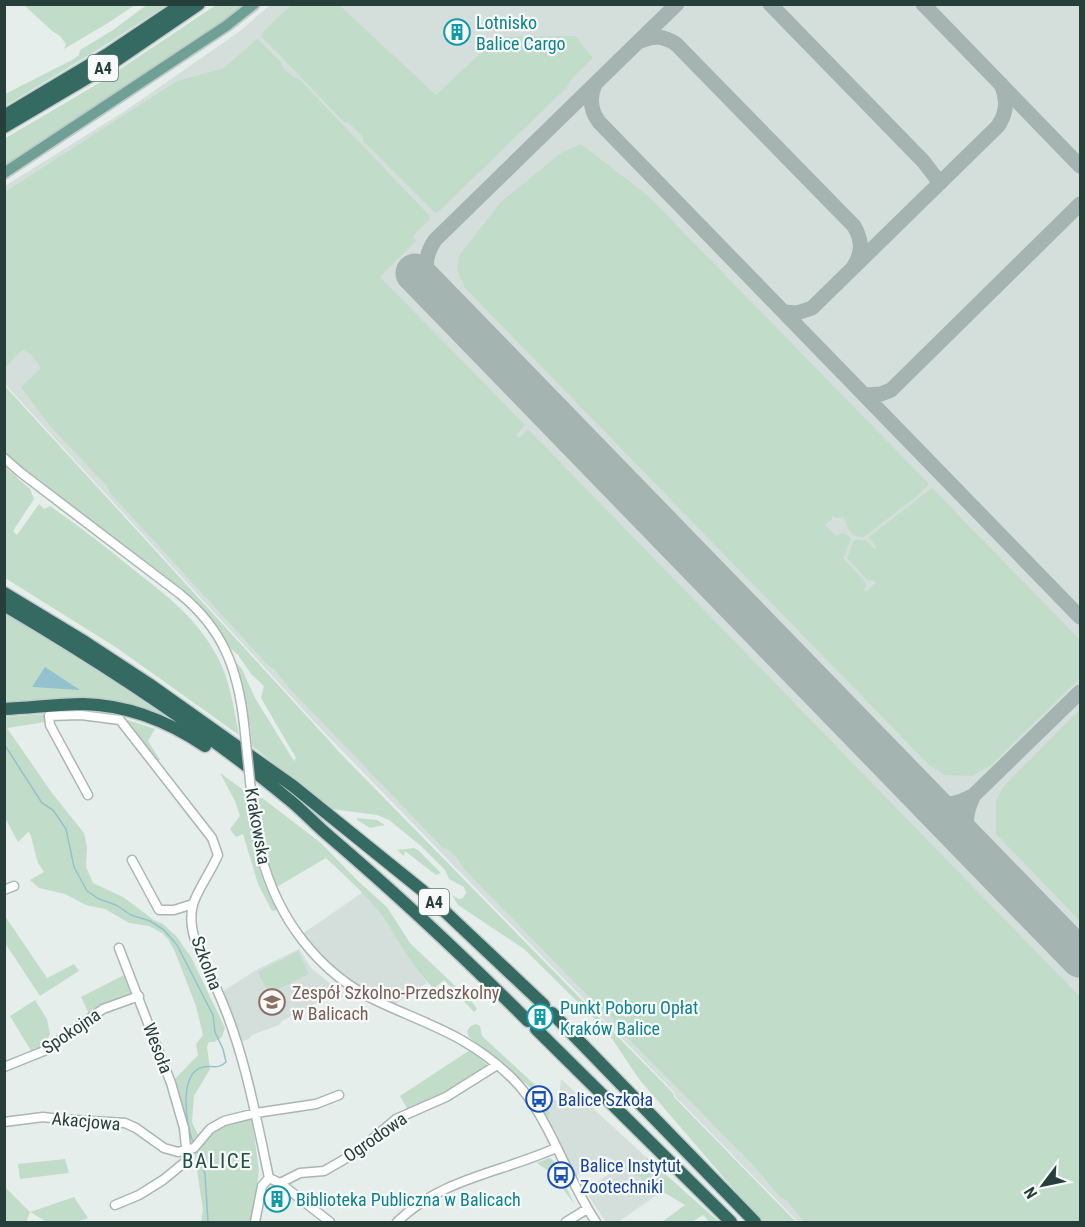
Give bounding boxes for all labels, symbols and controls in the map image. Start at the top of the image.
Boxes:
place label: Lotnisko Balice Cargo [476,12,566,54]
building icon: Lotnisko Balice Cargo [442,17,472,47]
road number: A4 [88,55,118,81]
street label: Krakowska [241,786,275,866]
road number: A4 [419,889,449,915]
street label: Szkolna [187,933,227,993]
place label: Zespół Szkolno-Przedszkolny w Balicach [292,982,500,1024]
school or university icon: Zespół Szkolno-Przedszkolny w Balicach [257,987,287,1017]
place label: Punkt Poboru Opłat Kraków Balice [560,997,698,1039]
building icon: Punkt Poboru Opłat Kraków Balice [525,1002,555,1032]
street label: Spokojna [38,1004,104,1058]
street label: Wesoła [139,1020,177,1076]
bus stop icon: Balice Szkoła [524,1084,554,1114]
place label: Balice Szkoła [558,1089,653,1110]
street label: Akacjowa [51,1108,121,1134]
street label: Ogrodowa [339,1108,411,1166]
district label: BALICE [182,1149,252,1173]
place label: Balice Instytut Zootechniki [580,1155,681,1197]
north arrow [1013,1155,1073,1215]
bus stop icon: Balice Instytut Zootechniki [546,1160,576,1190]
text: N [1020,1183,1041,1202]
building icon: Biblioteka Publiczna w Balicach [262,1184,292,1214]
place label: Biblioteka Publiczna w Balicach [296,1189,521,1210]

